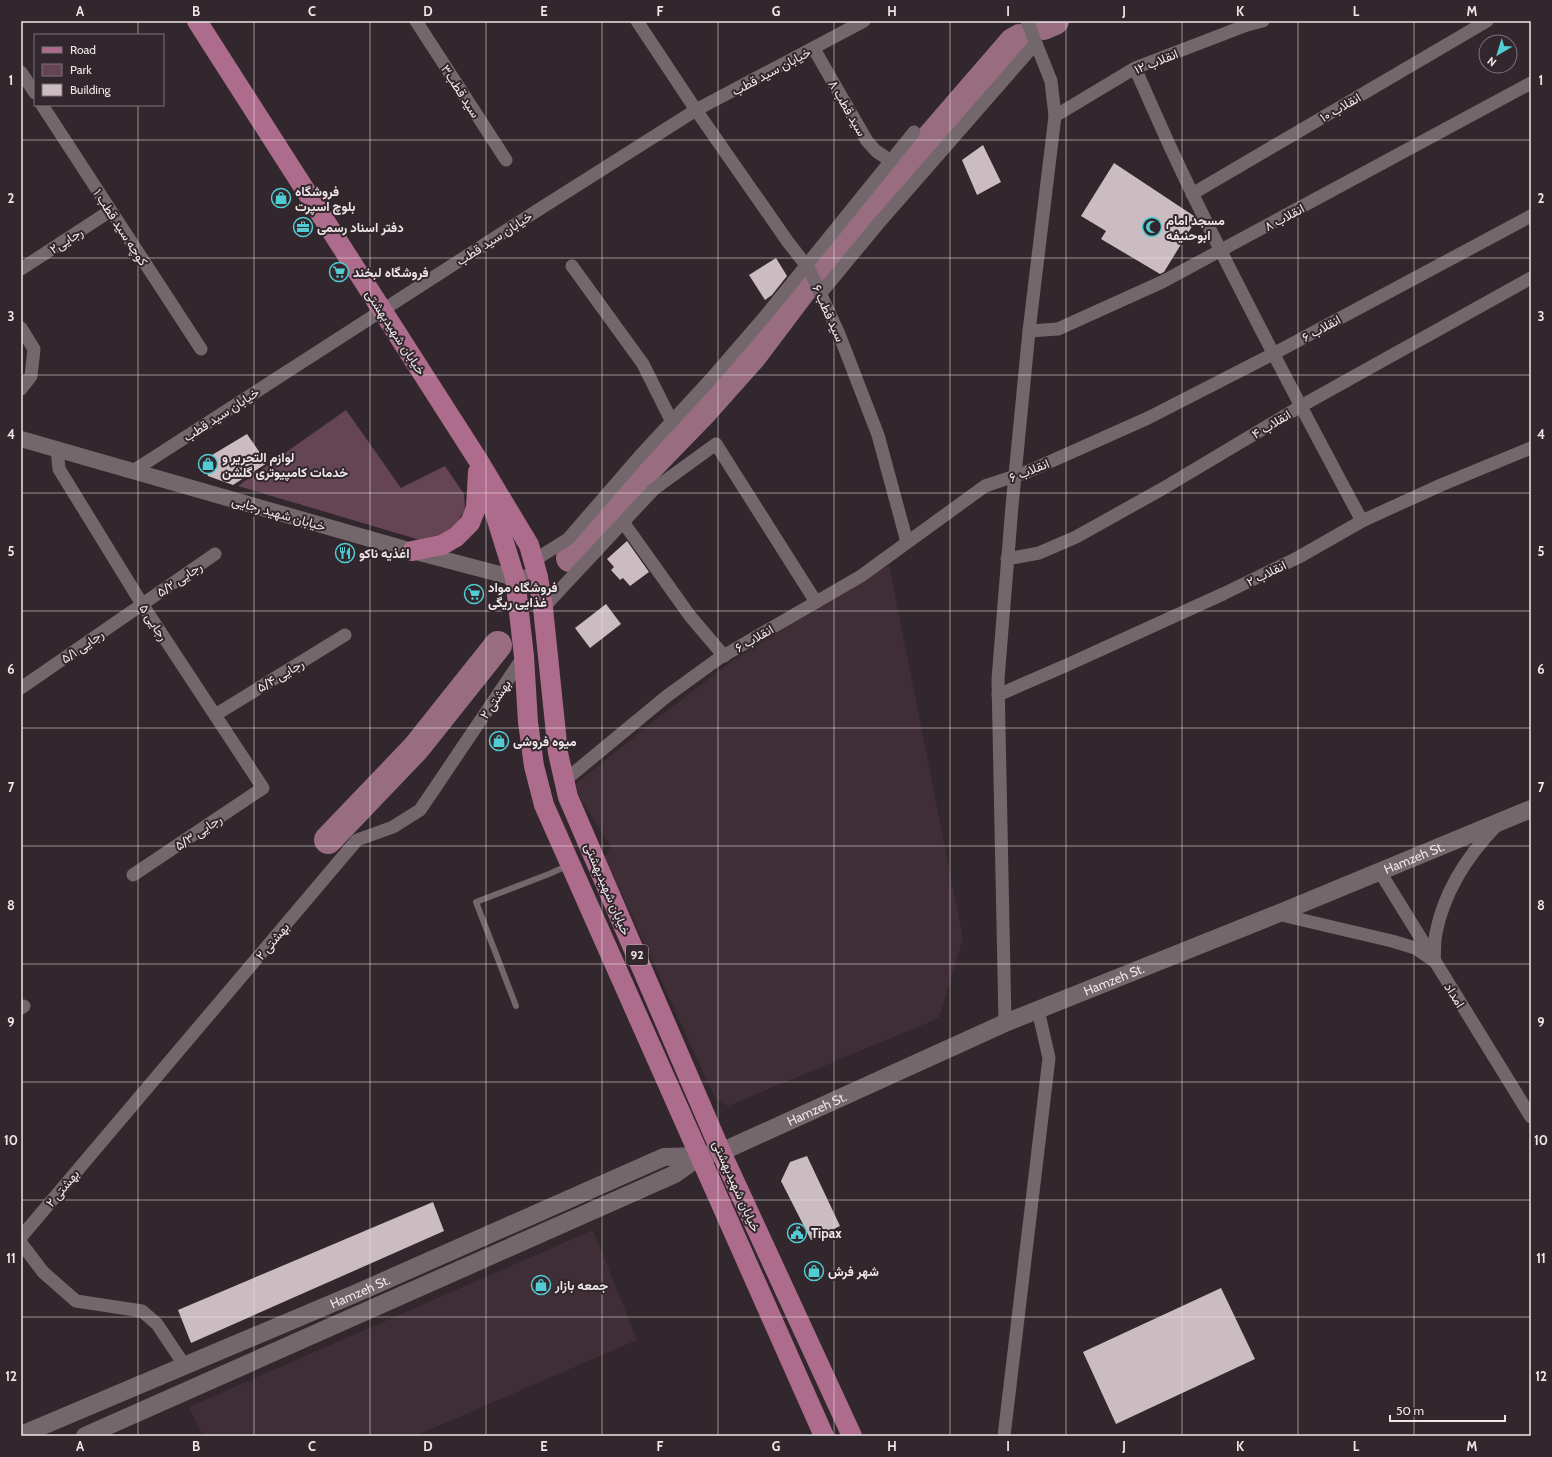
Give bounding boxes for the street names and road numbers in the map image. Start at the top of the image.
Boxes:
street label: خیابان سید قطب [729,43,814,99]
street label: انقلاب ۱۲ [1132,45,1180,77]
street label: سید قطب۳ [438,61,484,121]
street label: سید قطب ۸ [826,77,870,139]
street label: انقلاب ۱۰ [1317,89,1363,125]
street label: کوچه سید قطب ۱ [89,186,152,270]
street label: انقلاب ۸ [1261,200,1307,234]
street label: خیابان سید قطب [453,207,536,269]
street label: رجایی۲ [46,223,86,258]
street label: سید قطب ۶ [809,282,849,344]
street label: خیابان شهیدبهشتی [362,286,430,378]
street label: انقلاب ۶ [1299,311,1343,345]
street label: خیابان سید قطب [180,383,263,445]
street label: انقلاب ۴ [1249,406,1293,442]
street label: انقلاب ۶ [1007,455,1051,485]
street label: خیابان شهید رجایی [230,492,328,535]
street label: انقلاب ۲ [1244,557,1288,589]
street label: رجایی ۵/۲ [153,558,205,601]
street label: رجایی ۵ [135,601,172,644]
street label: انقلاب ۶ [732,621,776,655]
street label: رجایی ۵/۱ [58,626,107,667]
street label: رجایی ۵/۴ [254,655,307,696]
street label: بهشتی ۲ [476,676,515,722]
street label: رجایی ۵/۳ [171,811,225,854]
street label: Hamzeh St. [1381,838,1447,877]
street label: خیابان شهیدبهشتی [580,841,635,938]
street label: بهشتی ۲ [252,919,293,964]
road number: 92 [626,945,648,965]
street label: Hamzeh St. [1081,960,1147,999]
street label: امداد [1441,980,1469,1010]
street label: Hamzeh St. [784,1088,849,1129]
street label: خیابان شهیدبهشتی [709,1138,764,1235]
street label: بهشتی ۲ [42,1166,83,1211]
street label: Hamzeh St. [327,1271,393,1311]

